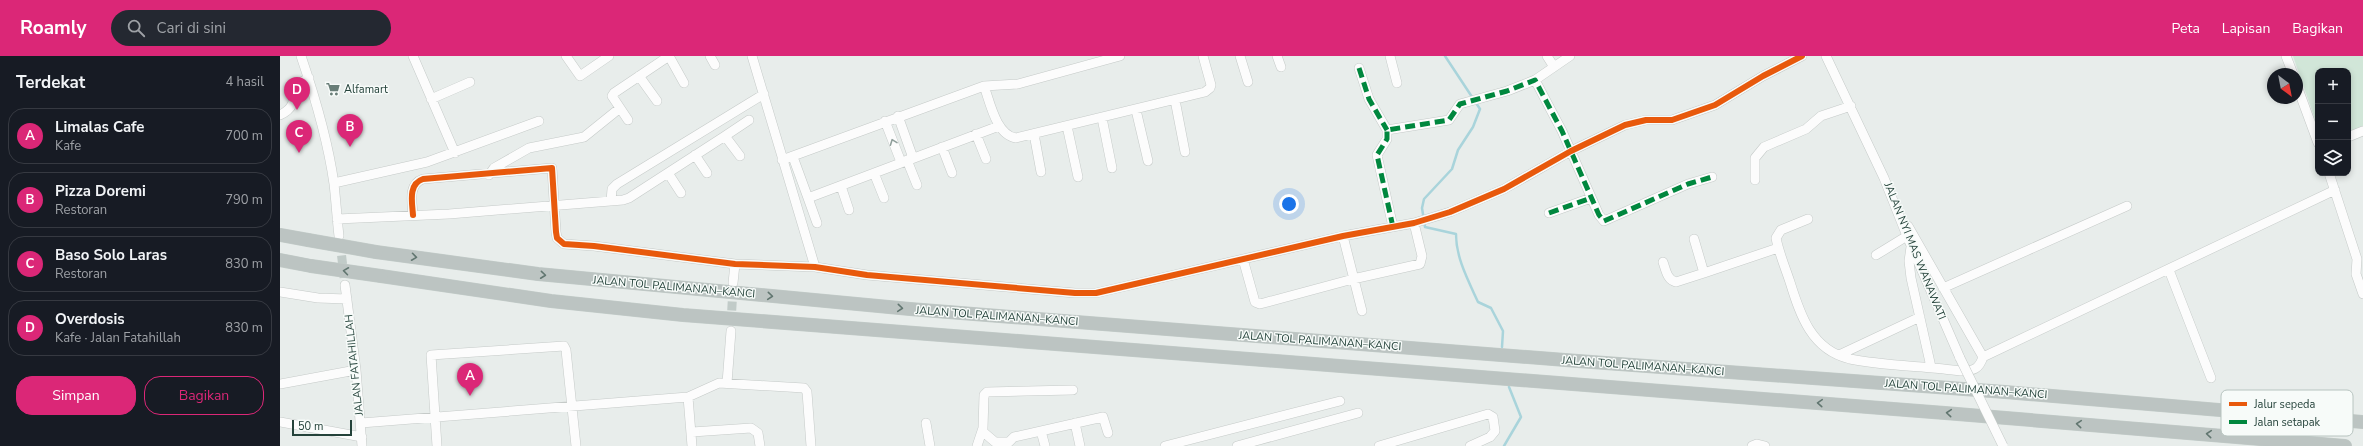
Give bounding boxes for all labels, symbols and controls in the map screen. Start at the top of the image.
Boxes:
search box [111,10,391,46]
text: Roamly [20,15,87,41]
icon: search [125,17,147,39]
text: Cari di sini [157,18,226,38]
text: Peta [2172,19,2200,38]
text: Lapisan [2222,19,2270,38]
text: Bagikan [2292,19,2343,38]
north arrow [2267,68,2303,104]
map controls [2315,68,2351,176]
button: + [2315,68,2351,104]
text: Terdekat [16,71,85,94]
text: 4 hasil [225,73,264,91]
pin: D [284,77,310,110]
supermarket icon: Alfamart [325,81,341,97]
place label: Alfamart [344,82,388,97]
button: − [2315,104,2351,140]
pin: B [337,114,363,147]
text: Limalas Cafe [55,117,145,137]
pin: C [286,120,312,153]
text: A [25,127,35,145]
text: 700 m [225,127,263,145]
text: Kafe [55,137,81,155]
one-way arrow [890,138,898,145]
button: layers [2315,140,2351,176]
street label: JALAN NYI MAS WANAWATI [1880,179,1949,322]
text: Pizza Doremi [55,181,146,201]
text: B [26,191,34,209]
text: 790 m [225,191,263,209]
your location [1279,194,1299,214]
text: Restoran [55,201,107,219]
text: Baso Solo Laras [55,245,167,265]
one-way arrow [411,252,418,261]
text: C [26,255,34,273]
text: 830 m [225,255,263,273]
text: Restoran [55,265,107,283]
one-way arrow [343,267,349,276]
one-way arrow [540,270,546,279]
street label: JALAN TOL PALIMANAN–KANCI [591,272,756,302]
one-way arrow [767,291,773,300]
one-way arrow [897,303,903,312]
street label: JALAN TOL PALIMANAN–KANCI [914,303,1079,329]
text: Overdosis [55,309,125,329]
street label: JALAN FATAHILLAH [341,313,367,417]
text: D [25,319,35,337]
text: 830 m [225,319,263,337]
street label: JALAN TOL PALIMANAN–KANCI [1237,328,1402,354]
text: Kafe · Jalan Fatahillah [55,329,181,347]
street label: JALAN TOL PALIMANAN–KANCI [1560,353,1725,379]
pin: A [457,363,483,396]
button: Simpan [16,376,136,415]
button: Bagikan [144,376,264,415]
street label: JALAN TOL PALIMANAN–KANCI [1883,376,2048,402]
legend [2221,390,2353,436]
text: Jalur sepeda [2253,397,2315,412]
one-way arrow [1817,399,1823,408]
one-way arrow [1946,408,1952,417]
text: Jalan setapak [2253,415,2321,430]
scale bar [292,418,352,437]
text: 50 m [298,419,323,434]
one-way arrow [2076,419,2082,428]
one-way arrow [2206,430,2212,439]

